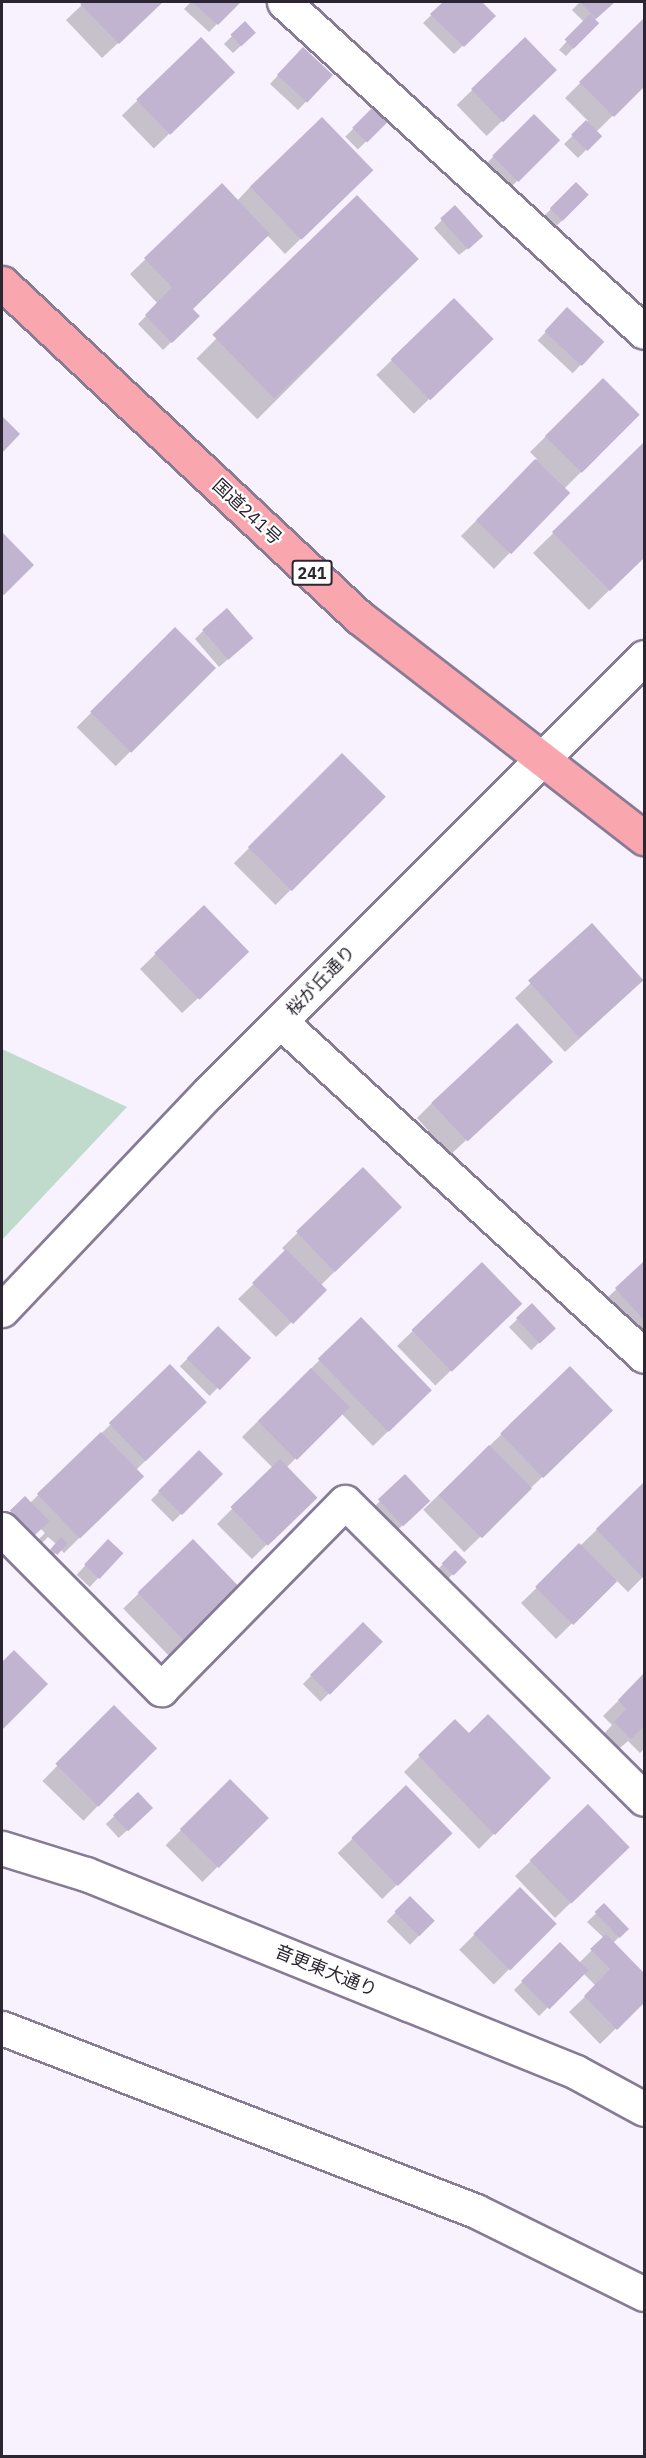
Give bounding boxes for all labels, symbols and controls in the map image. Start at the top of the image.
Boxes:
street label: 国道241号 [208,475,286,549]
road number: 241 [291,560,333,586]
street label: 桜が丘通り [282,941,360,1021]
street label: 音更東大通り [272,1941,380,2001]

